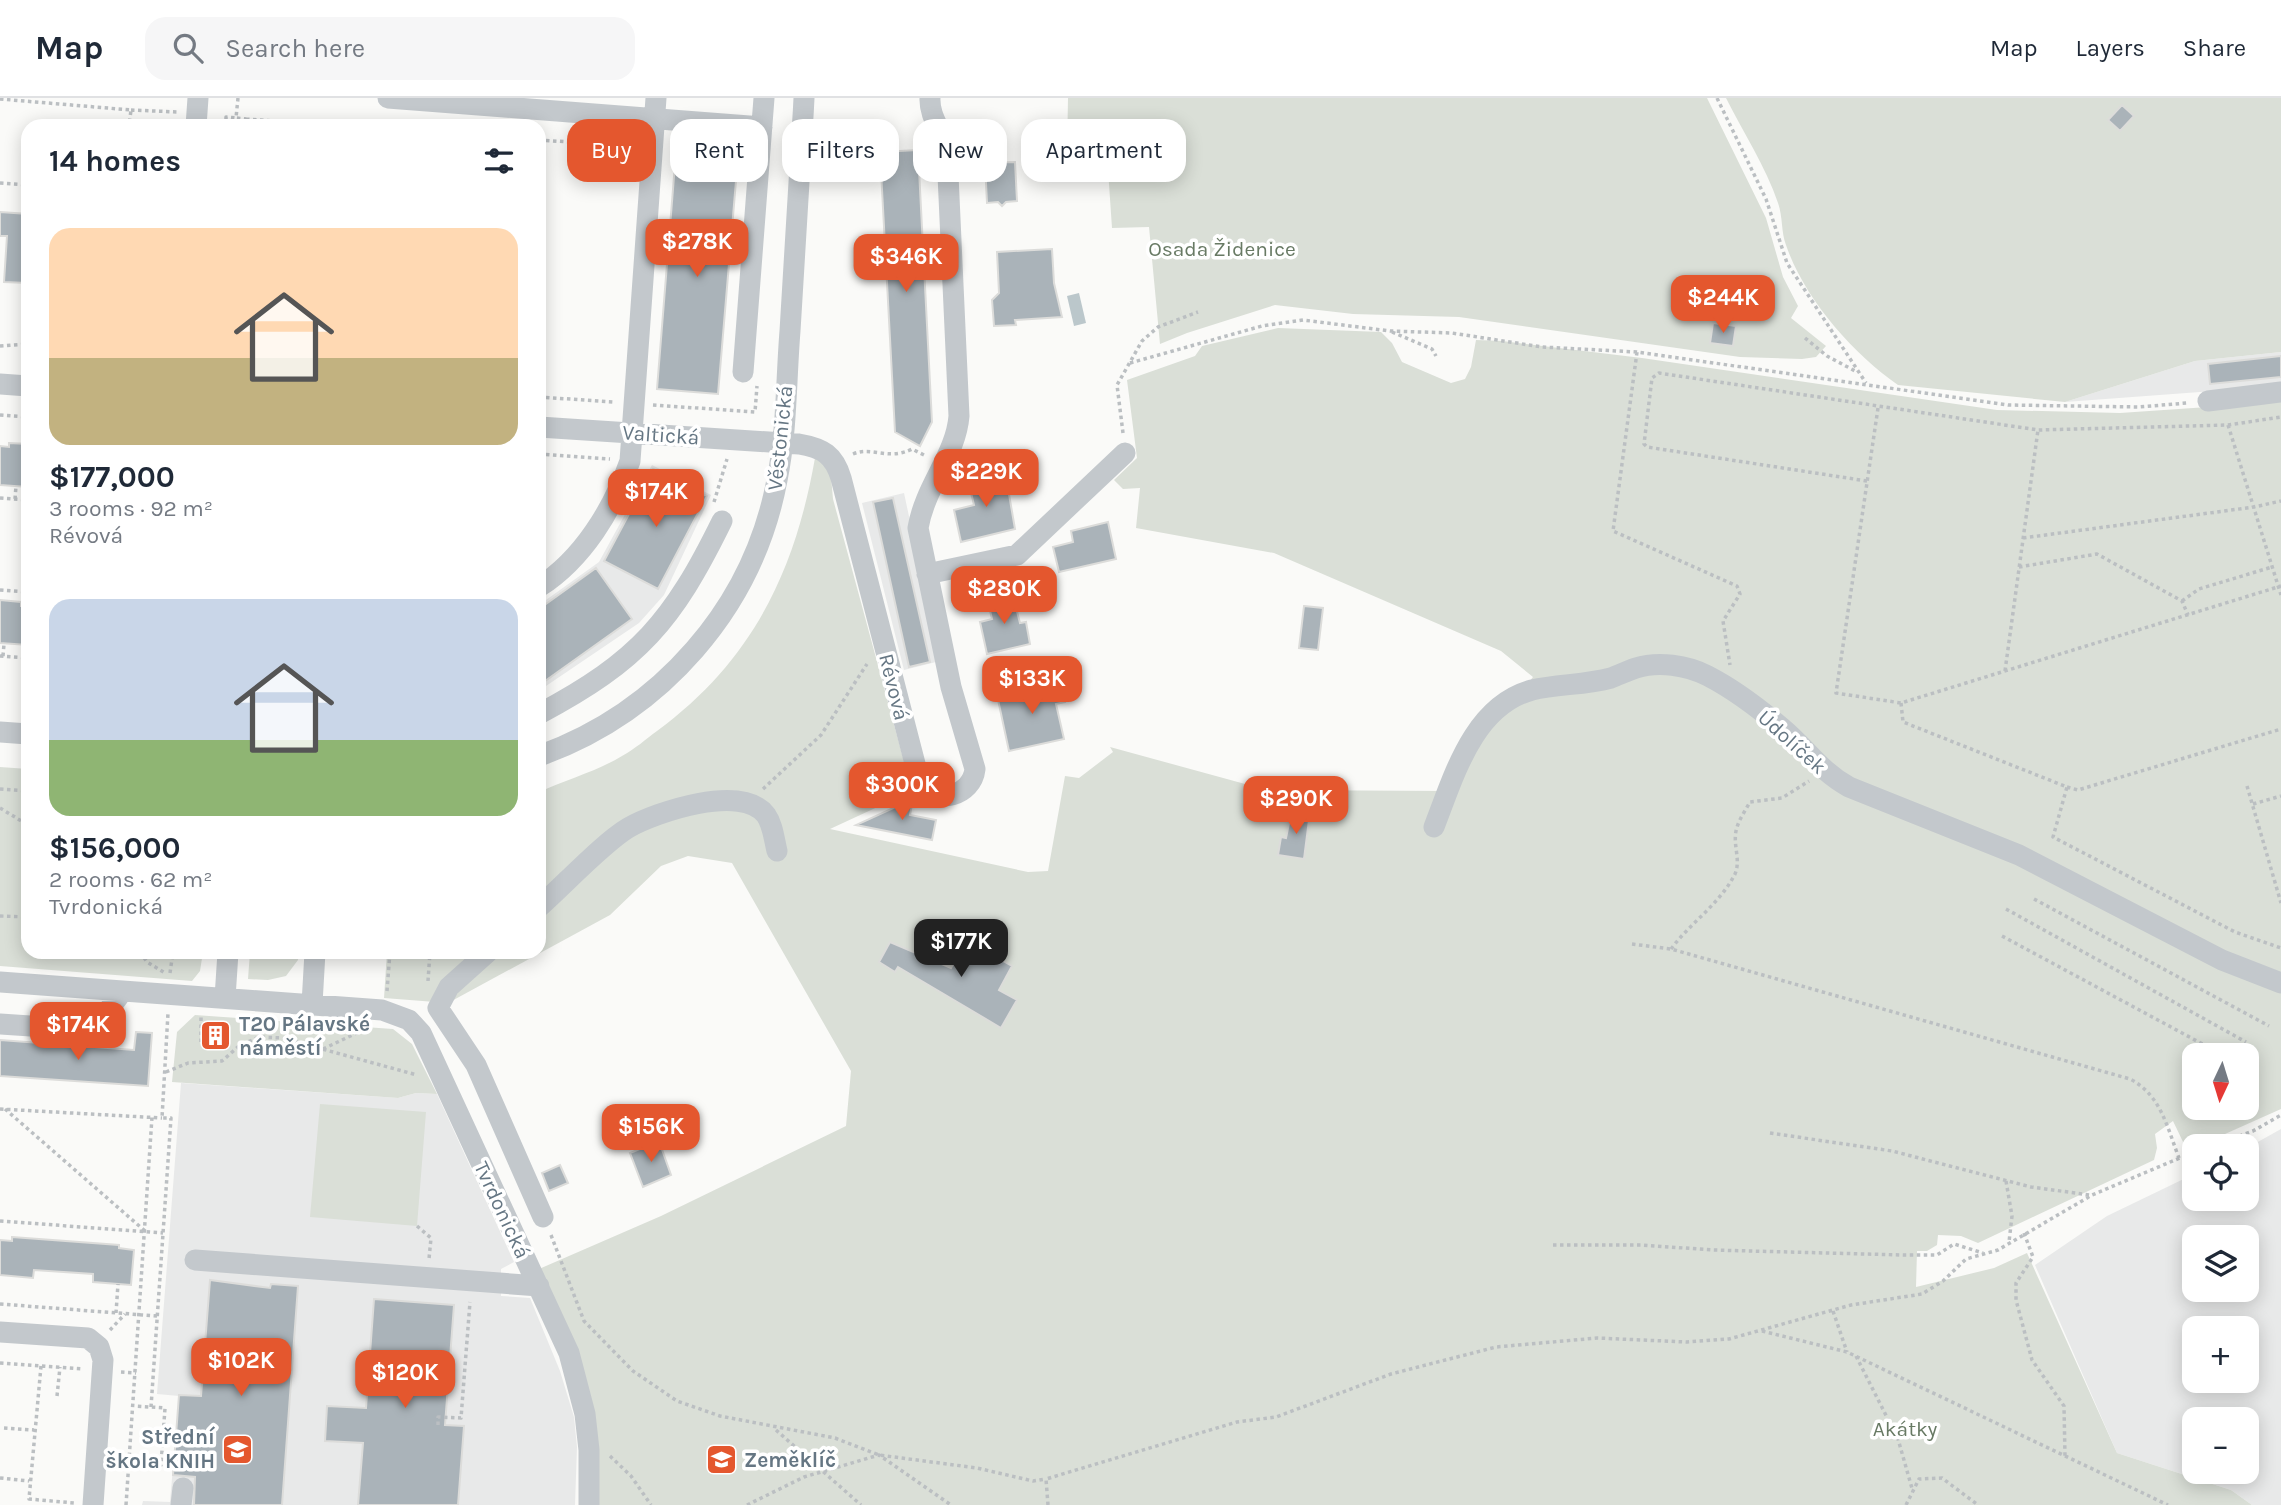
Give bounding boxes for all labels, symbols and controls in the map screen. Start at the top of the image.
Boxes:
search box [145,17,635,80]
text: Map [35,29,103,67]
icon: search [169,29,207,67]
text: Search here [225,33,365,64]
text: Map [1990,34,2038,62]
text: Layers [2076,34,2145,62]
text: Share [2183,34,2246,62]
chip: Buy [567,119,656,182]
chip: Rent [670,119,768,182]
chip: Filters [782,119,899,182]
chip: New [913,119,1007,182]
chip: Apartment [1021,119,1186,182]
icon: filters [480,142,518,180]
text: 14 homes [49,143,181,179]
pin: $278K [648,220,746,279]
text: $278K [661,228,733,255]
pin: $346K [857,234,955,294]
park label: Osada Židenice [1148,237,1296,261]
text: $346K [870,243,942,270]
icon: home [221,274,347,400]
pin: $244K [1674,275,1772,335]
text: $244K [1687,284,1759,311]
street label: Věstonická [763,384,797,492]
street label: Valtická [622,420,700,450]
pin: $229K [937,450,1035,509]
text: $229K [950,458,1022,485]
text: $177,000 [49,459,175,495]
pin: $174K [607,470,705,529]
text: $174K [624,478,688,505]
text: 3 rooms · 92 m² [49,495,213,522]
text: Révová [49,522,123,549]
pin: $280K [955,566,1053,626]
text: $280K [967,575,1041,602]
icon: home [221,645,347,771]
street label: Révová [874,651,914,723]
pin: $133K [983,656,1081,716]
text: $133K [998,665,1066,692]
street label: Údolíček [1753,705,1831,779]
pin: $300K [853,762,951,822]
text: $300K [865,771,939,798]
pin: $290K [1247,776,1345,836]
text: $290K [1259,785,1333,812]
text: $156,000 [49,830,181,866]
text: 2 rooms · 62 m² [49,866,213,893]
text: Tvrdonická [49,893,163,920]
pin: $177K [912,920,1010,979]
text: $177K [930,928,992,955]
pin: $174K [29,1002,127,1062]
text: $174K [46,1011,110,1038]
place label: T20 Pálavské náměstí [239,1012,370,1060]
building icon: T20 Pálavské náměstí [199,1019,233,1053]
north arrow [2182,1043,2259,1120]
map controls [2182,1043,2259,1484]
pin: $156K [602,1104,700,1164]
text: $156K [618,1113,684,1140]
button: locate [2182,1134,2259,1211]
street label: Tvrdonická [469,1158,535,1262]
button: layers [2182,1225,2259,1302]
button: + [2182,1316,2259,1393]
pin: $102K [192,1338,290,1398]
text: $102K [207,1347,275,1374]
pin: $120K [356,1350,454,1410]
text: $120K [371,1359,439,1386]
button: − [2182,1407,2259,1484]
park label: Akátky [1873,1417,1938,1441]
place label: Střední škola KNIH [106,1425,216,1473]
school or university icon: Střední škola KNIH [221,1432,255,1466]
school or university icon: Zeměklíč [704,1443,738,1477]
place label: Zeměklíč [744,1448,836,1472]

